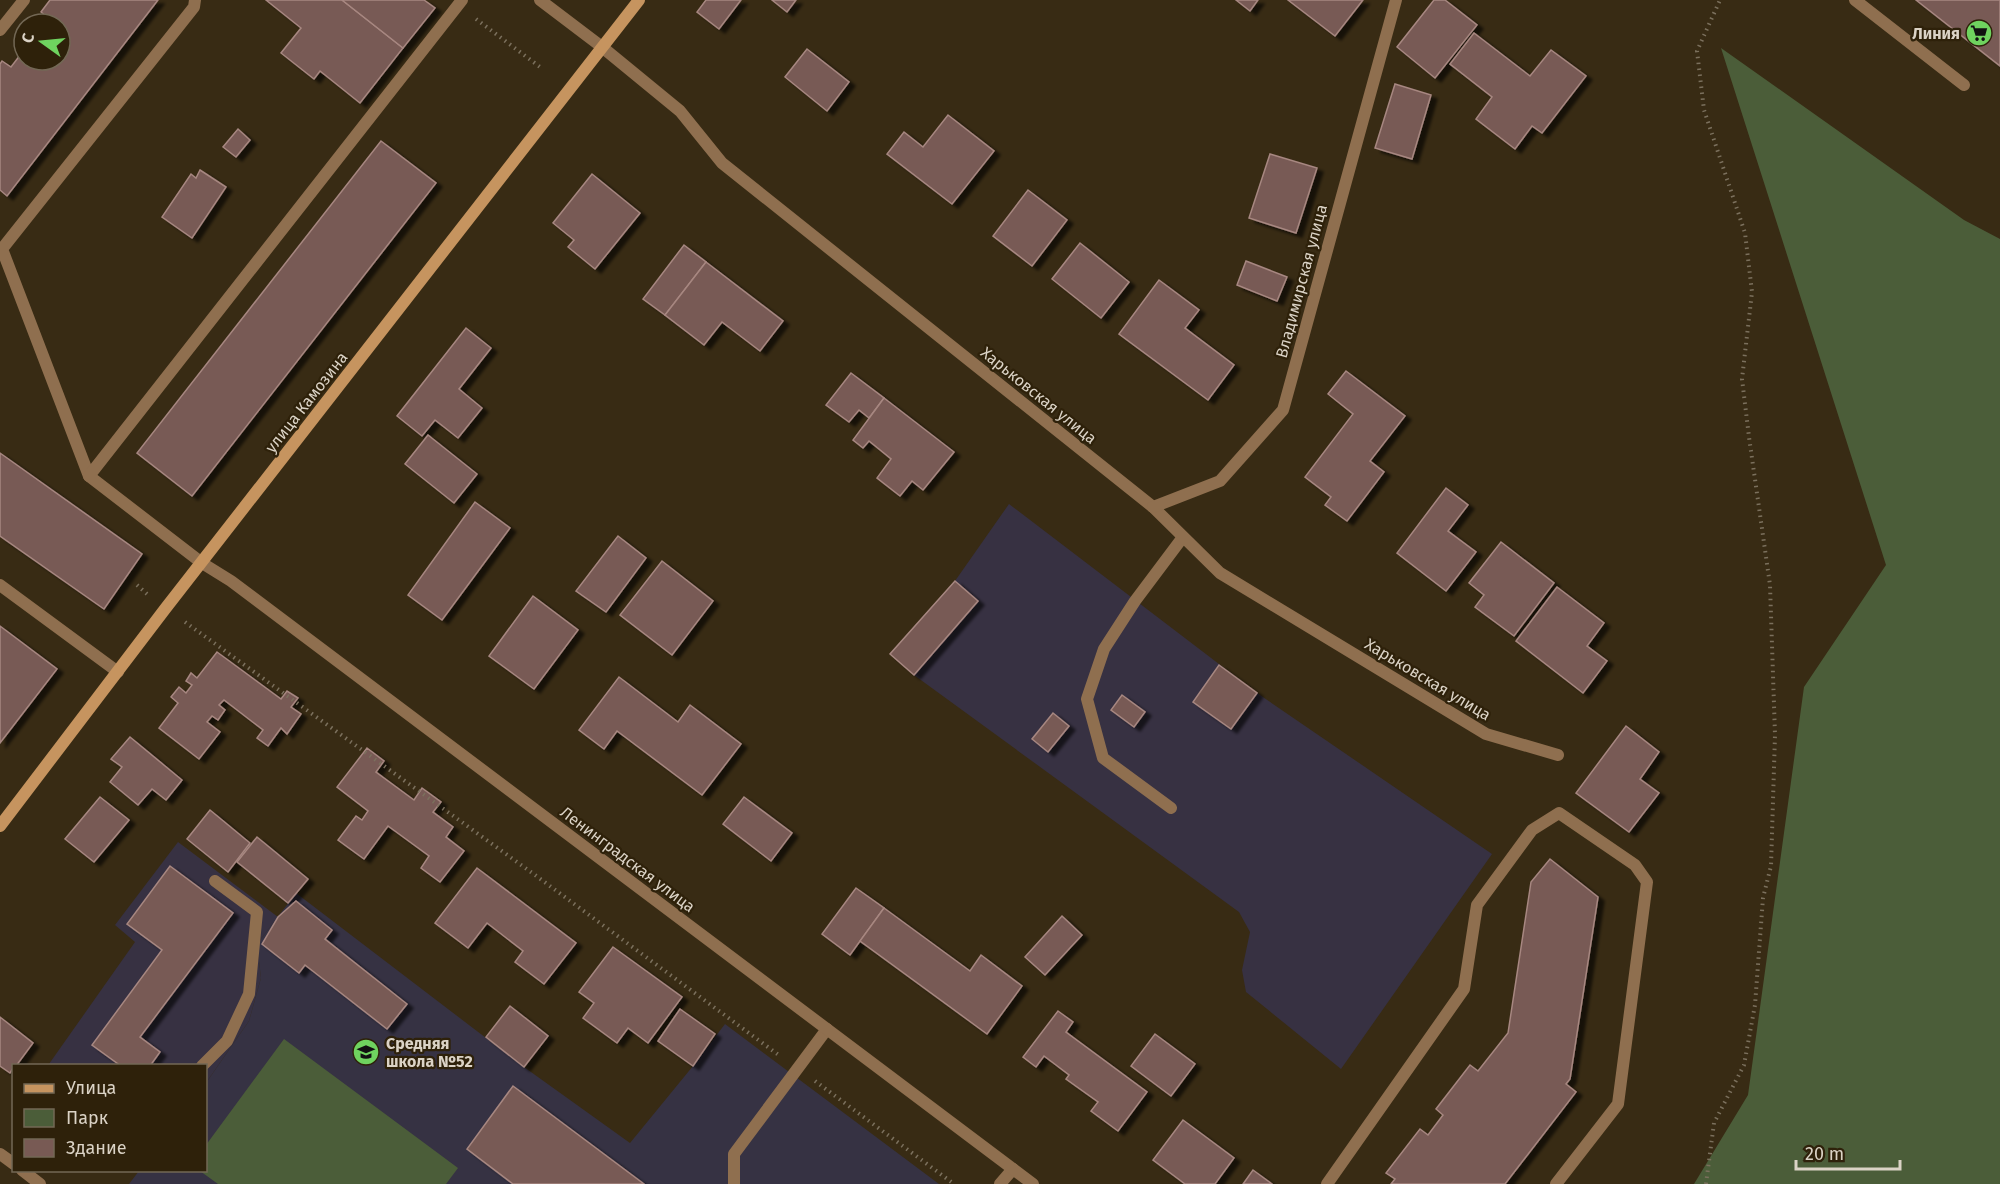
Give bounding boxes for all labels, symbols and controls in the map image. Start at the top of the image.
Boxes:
north arrow [12,12,72,72]
supermarket icon: Линия [1964,18,1994,48]
place label: Линия [1912,24,1960,43]
text: С [18,31,39,45]
street label: Владимирская улица [1272,202,1331,360]
street label: Харьковская улица [977,343,1100,448]
street label: улица Камозина [261,348,352,456]
street label: Харьковская улица [1361,634,1494,725]
street label: Ленинградская улица [557,803,699,916]
place label: Средняя школа №52 [386,1034,473,1071]
school or university icon: Средняя школа №52 [351,1037,381,1067]
legend [12,1064,207,1172]
text: Улица [66,1077,116,1099]
text: Парк [66,1107,109,1129]
scale bar [1796,1133,1900,1171]
text: Здание [66,1137,127,1159]
text: 20 m [1805,1143,1844,1165]

